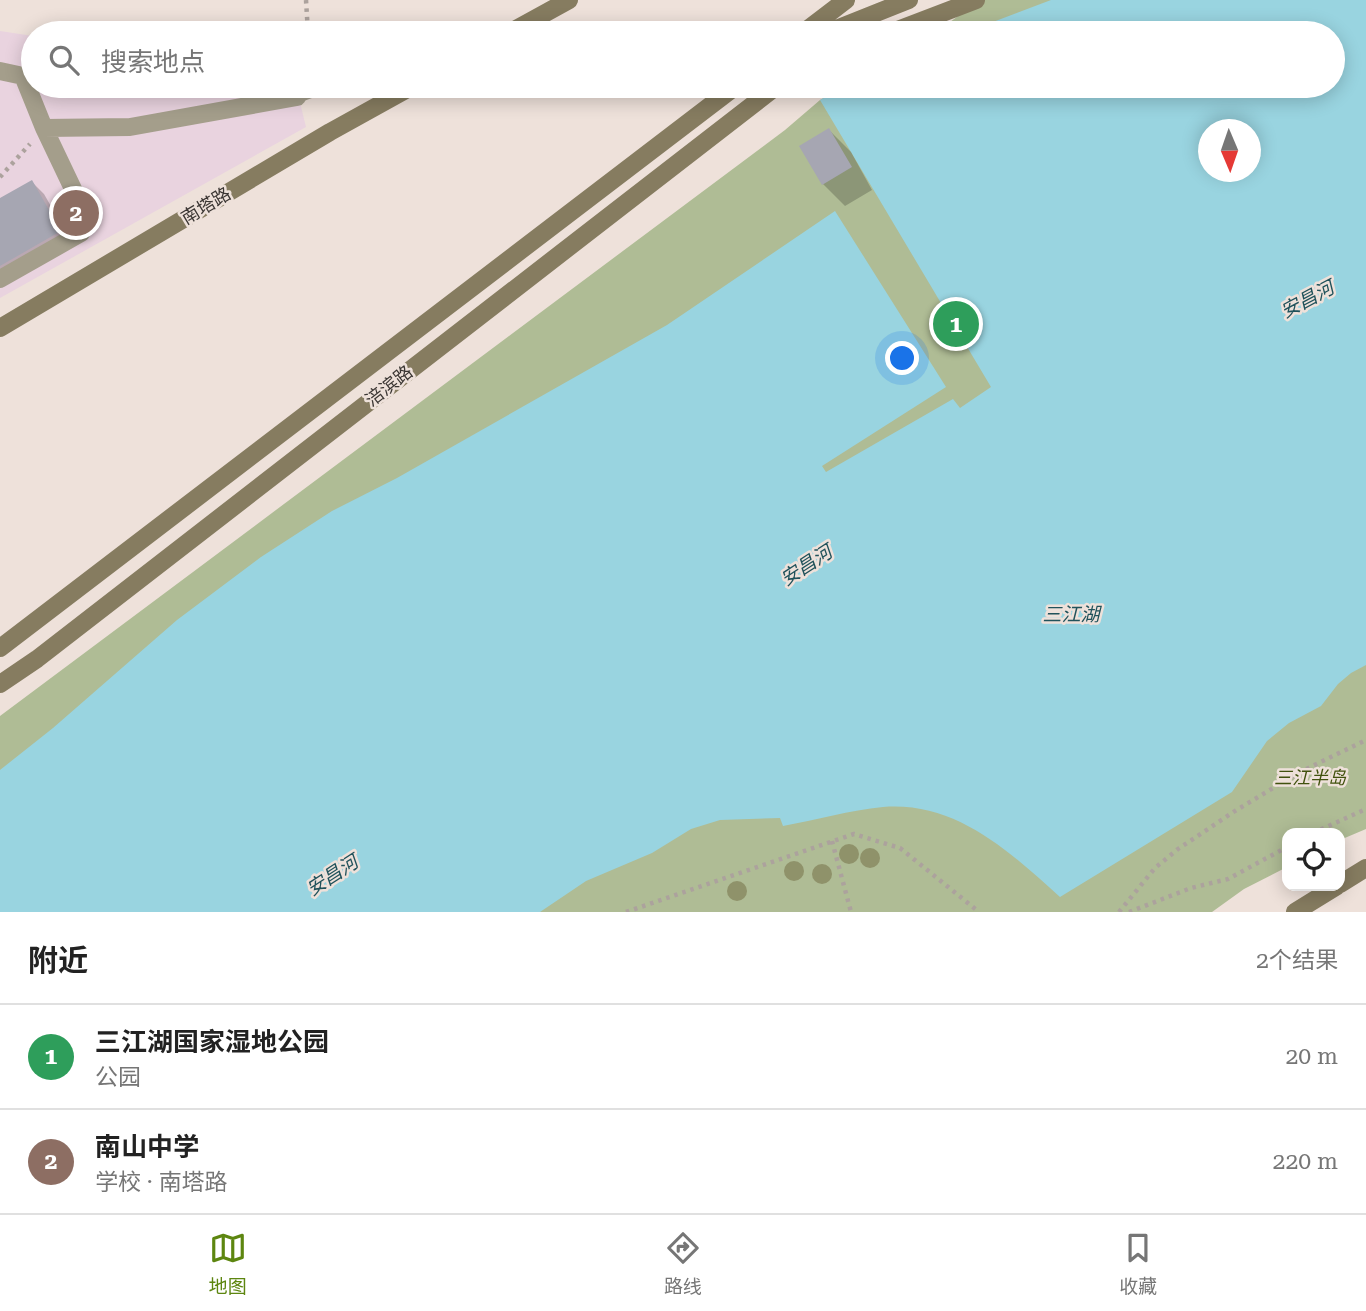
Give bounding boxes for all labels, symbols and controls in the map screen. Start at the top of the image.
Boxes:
search box [21,21,1345,98]
icon: search [45,41,83,79]
text: 搜索地点 [101,47,205,77]
north arrow [1198,119,1261,182]
street label: 南塔路 [177,183,234,228]
pin: 2 [53,187,99,239]
water label: 安昌河 [1277,274,1341,323]
pin: 1 [933,298,979,350]
your location [885,341,919,375]
street label: 涪滨路 [361,361,416,411]
water label: 安昌河 [776,538,840,591]
water label: 三江湖 [1042,603,1102,626]
park label: 三江半岛 [1274,767,1347,788]
map controls [1282,828,1345,891]
button: locate [1282,828,1345,891]
water label: 安昌河 [302,848,366,901]
text: 附近 [28,943,88,978]
text: 2个结果 [1256,947,1338,974]
text: 三江湖国家湿地公园 [95,1027,329,1057]
text: 1 [45,1043,57,1070]
text: 20 m [1285,1043,1338,1070]
text: 公园 [95,1064,141,1091]
text: 南山中学 [95,1132,199,1162]
text: 2 [45,1148,57,1175]
text: 220 m [1273,1148,1338,1175]
text: 学校 · 南塔路 [95,1169,227,1196]
tab: 地图 [209,1229,247,1298]
tab: 路线 [664,1229,702,1298]
tab: 收藏 [1119,1229,1157,1298]

